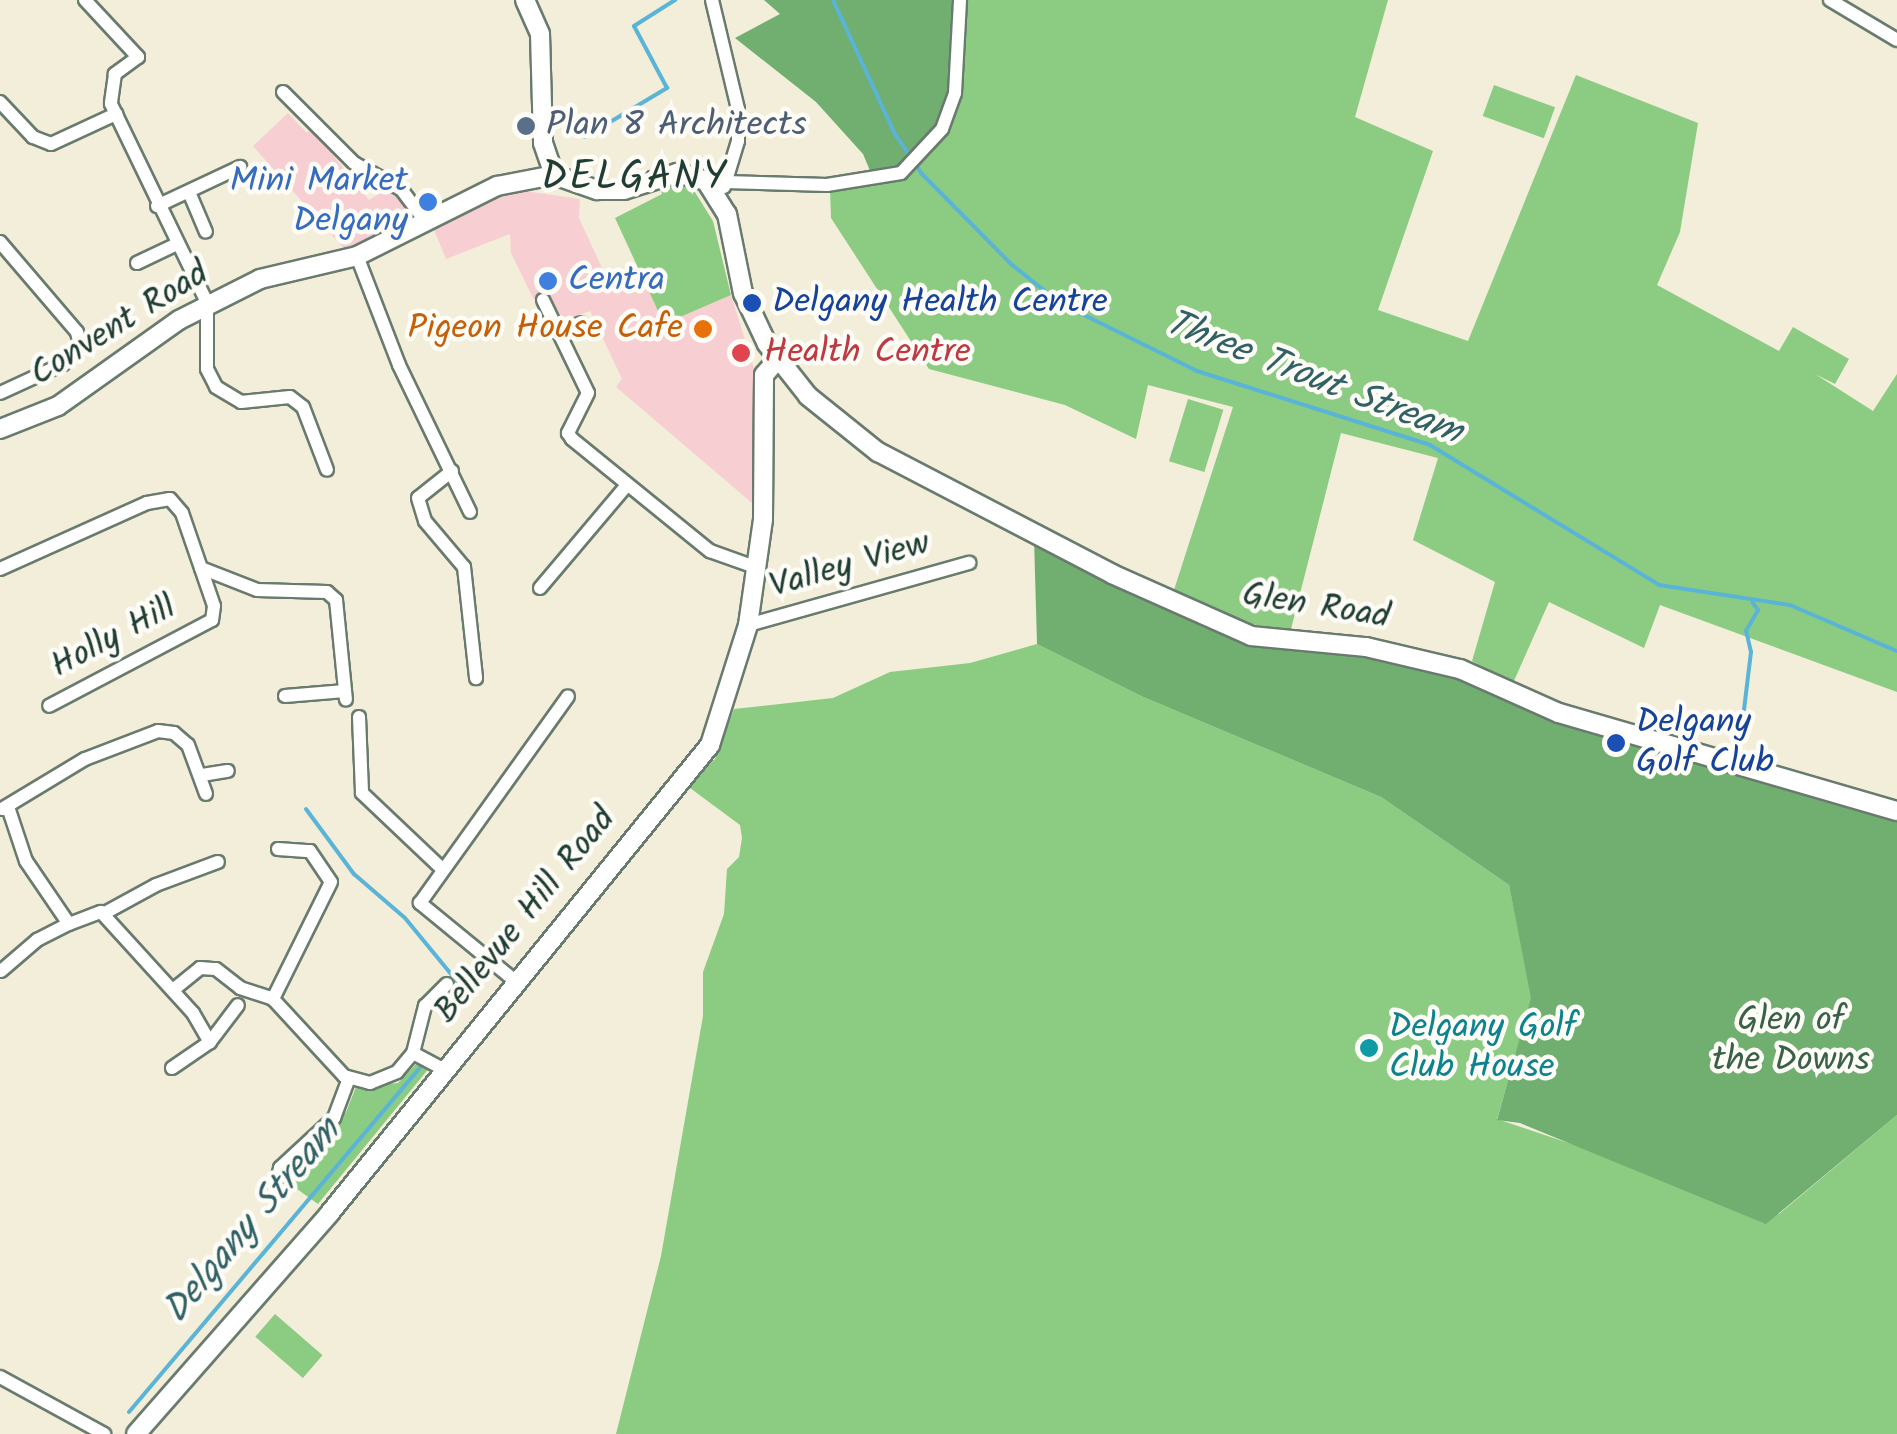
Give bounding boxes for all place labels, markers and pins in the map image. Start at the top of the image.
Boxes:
place label: Plan 8 Architects [546,105,807,147]
marker: Plan 8 Architects [515,115,537,137]
place label: Mini Market Delgany [230,161,408,243]
marker: Mini Market Delgany [417,191,439,213]
place label: Centra [568,260,665,302]
marker: Centra [537,270,559,292]
place label: Delgany Health Centre [772,282,1108,324]
marker: Delgany Health Centre [741,292,763,314]
place label: Pigeon House Cafe [408,308,683,350]
marker: Pigeon House Cafe [692,318,714,340]
place label: Health Centre [764,332,971,374]
marker: Health Centre [728,340,754,366]
place label: Delgany Golf Club [1636,702,1774,784]
marker: Delgany Golf Club [1605,732,1627,754]
place label: Delgany Golf Club House [1389,1007,1577,1089]
marker: Delgany Golf Club House [1358,1037,1380,1059]

